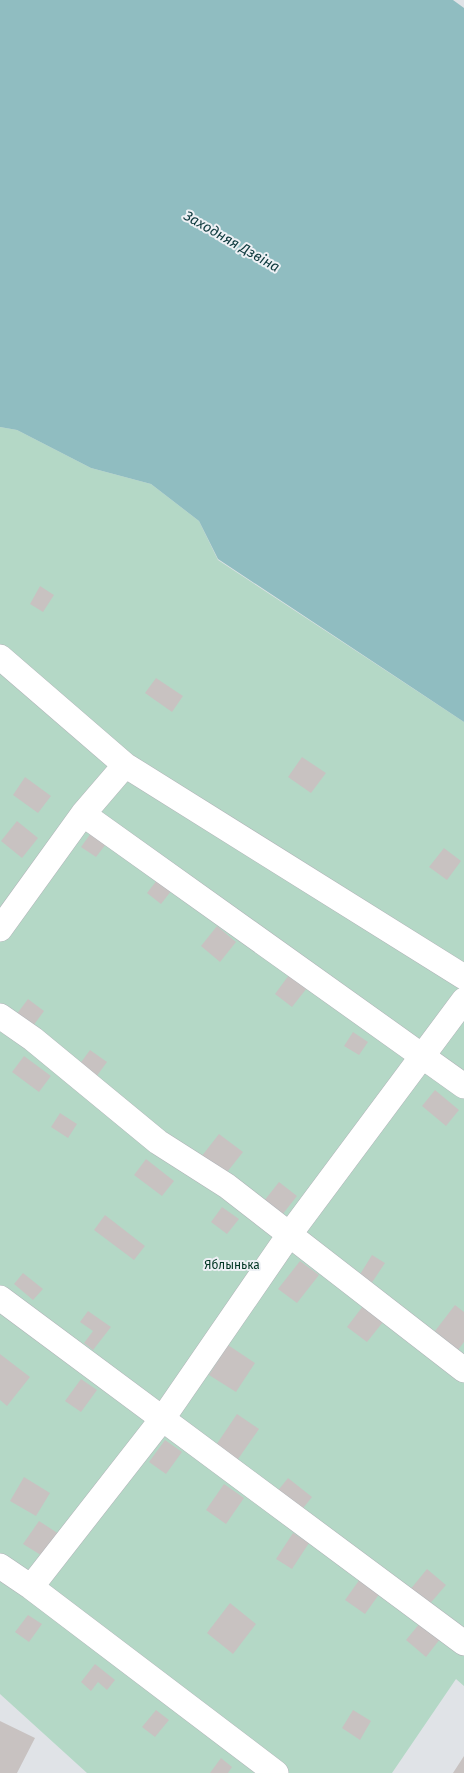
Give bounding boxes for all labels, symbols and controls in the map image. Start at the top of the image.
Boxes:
water label: Заходняя Дзвіна [180,207,283,276]
park label: Яблынька [204,1258,260,1272]

